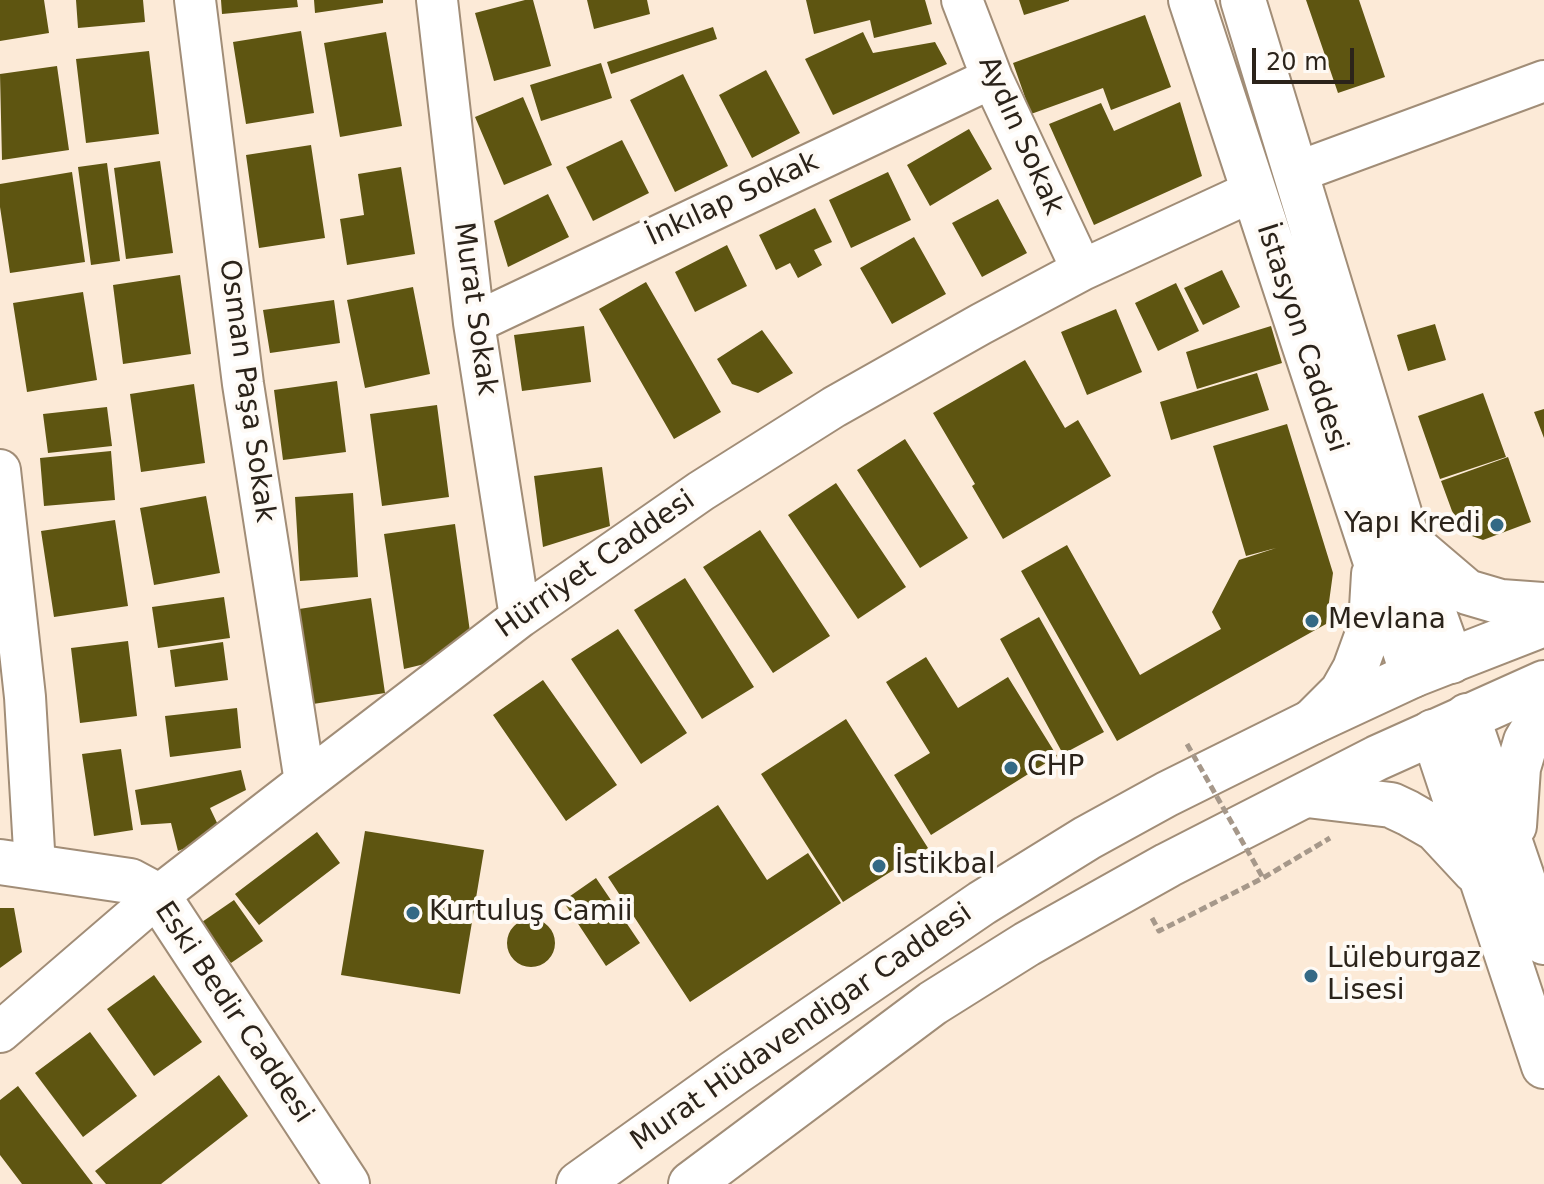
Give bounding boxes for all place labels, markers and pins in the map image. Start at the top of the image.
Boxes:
place label: Yapı Kredi [1344,508,1481,542]
marker: Yapı Kredi [1488,516,1506,534]
place label: Mevlana [1328,604,1446,638]
marker: Mevlana [1303,612,1321,630]
place label: CHP [1027,751,1084,785]
marker: CHP [1002,759,1020,777]
place label: İstikbal [895,849,996,883]
marker: İstikbal [870,857,888,875]
place label: Kurtuluş Camii [429,896,633,930]
marker: Kurtuluş Camii [404,904,422,922]
place label: Lüleburgaz Lisesi [1327,943,1481,1009]
marker: Lüleburgaz Lisesi [1302,967,1320,985]

